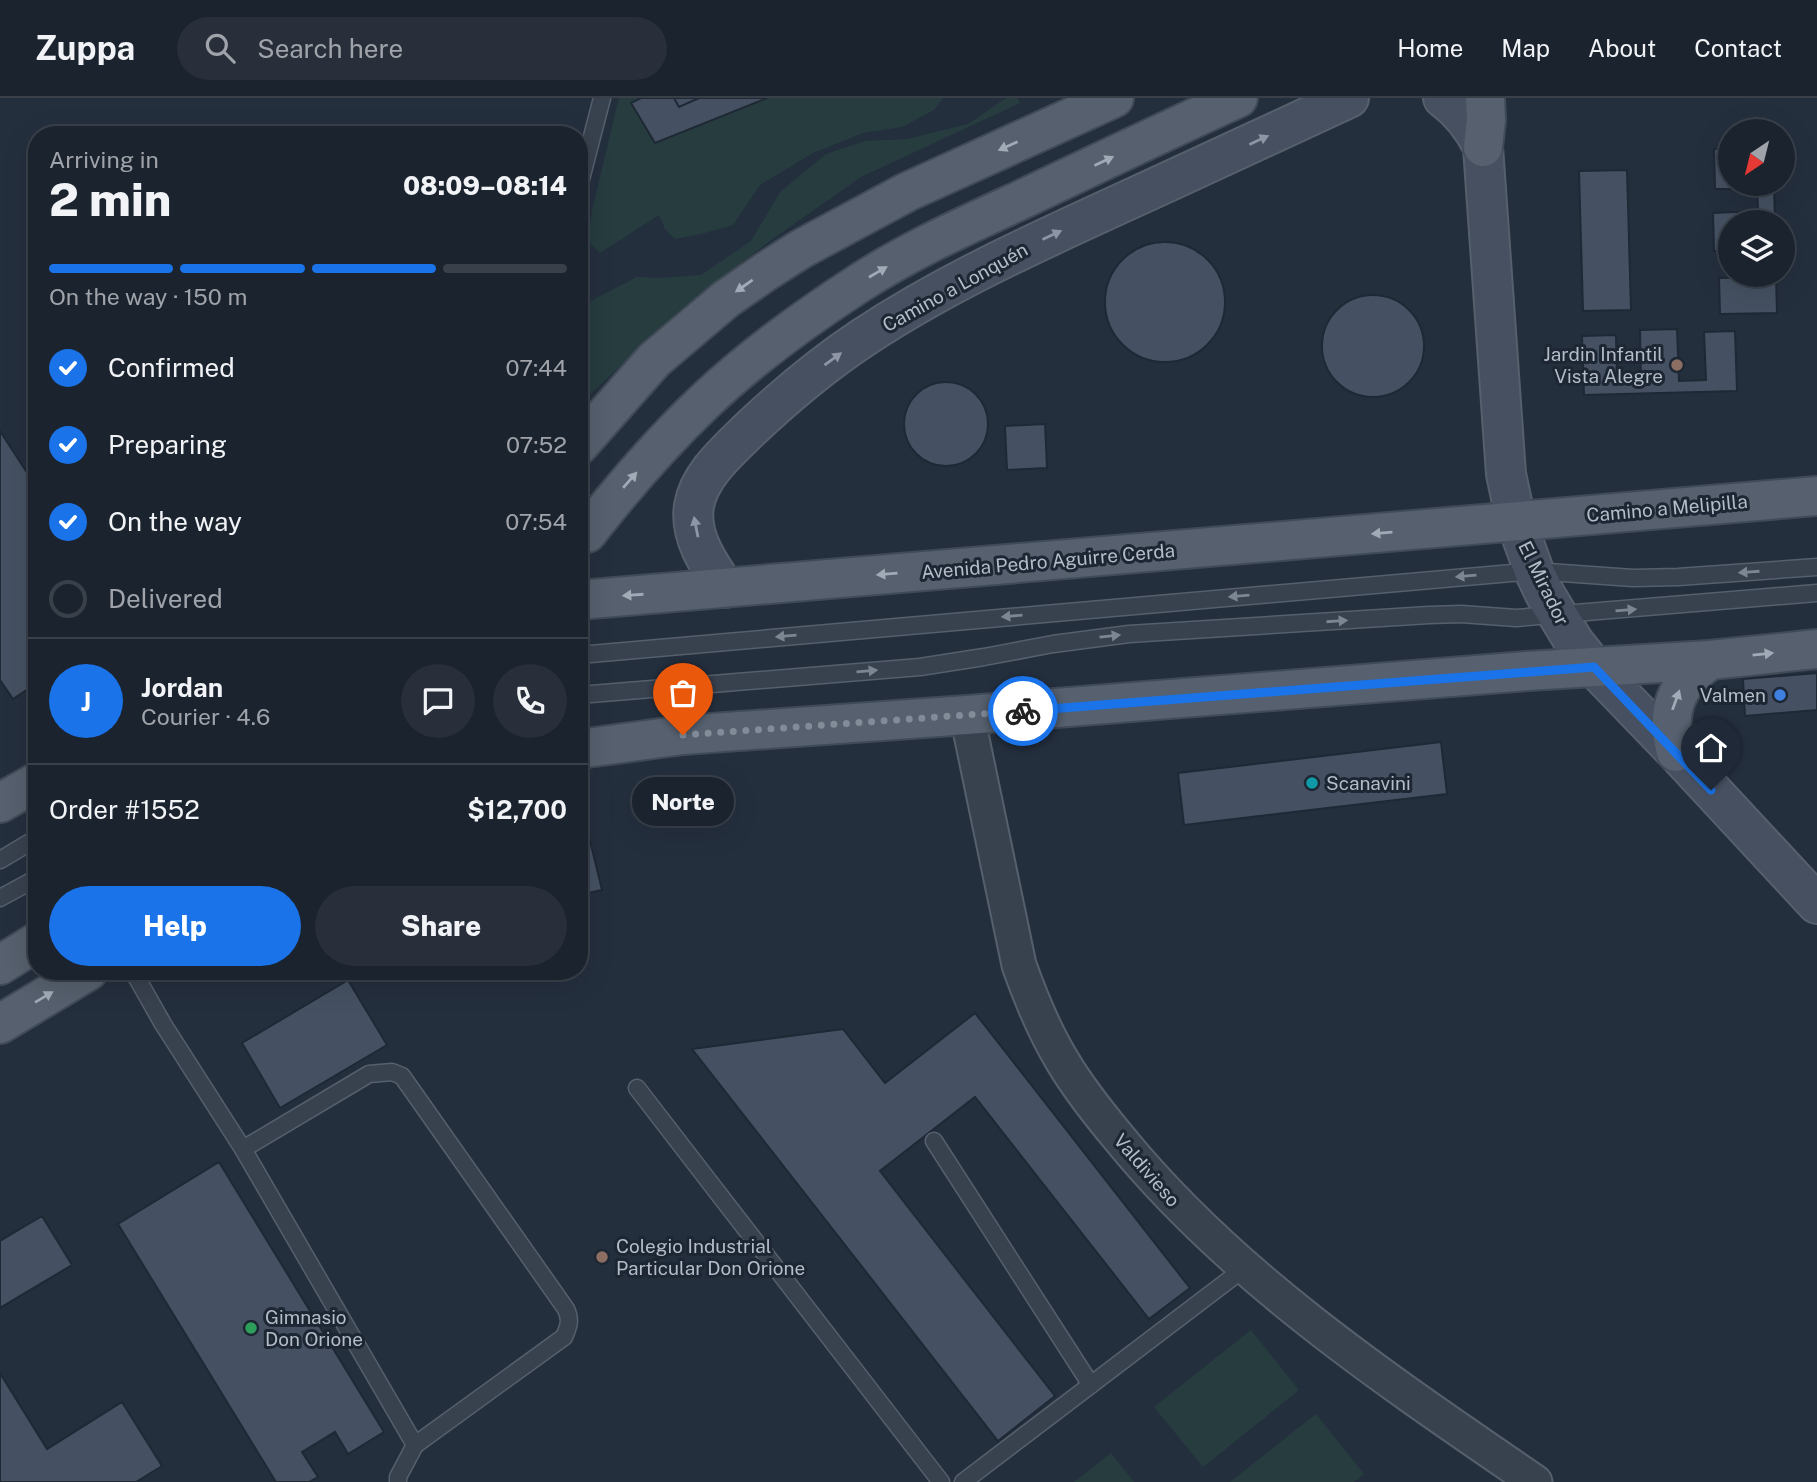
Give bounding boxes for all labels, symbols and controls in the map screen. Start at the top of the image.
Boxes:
search box [177,17,667,80]
text: Zuppa [35,29,135,67]
icon: search [201,29,239,67]
text: Search here [257,33,403,64]
text: Home [1397,34,1463,62]
text: Map [1501,34,1550,62]
text: About [1588,34,1656,62]
text: Contact [1694,34,1782,62]
north arrow [1718,119,1796,196]
map controls [1718,119,1795,287]
one-way arrow [1249,134,1269,146]
one-way arrow [997,141,1018,152]
text: Arriving in [49,146,159,173]
one-way arrow [1094,155,1114,166]
text: 08:09–08:14 [403,170,567,201]
text: 2 min [49,172,171,226]
button: layers [1718,210,1795,287]
one-way arrow [1042,229,1062,241]
street label: Camino a Lonquén [879,238,1031,336]
one-way arrow [868,266,888,278]
one-way arrow [735,279,753,293]
text: On the way · 150 m [49,283,247,310]
place label: Jardin Infantil Vista Alegre [1543,343,1663,387]
icon: check [49,349,87,387]
text: Confirmed [108,352,235,383]
one-way arrow [824,352,842,366]
text: 07:44 [506,354,567,381]
marker: Jardin Infantil Vista Alegre [1669,357,1685,373]
icon: check [49,426,87,464]
text: Preparing [108,429,227,460]
text: 07:52 [506,431,567,458]
one-way arrow [622,471,638,489]
street label: Camino a Melipilla [1585,490,1749,526]
icon: check [49,503,87,541]
text: On the way [108,506,242,537]
text: 07:54 [505,508,567,535]
one-way arrow [690,516,701,538]
one-way arrow [1371,528,1393,539]
street label: El Mirador [1514,537,1574,629]
street label: Avenida Pedro Aguirre Cerda [920,539,1176,583]
one-way arrow [1738,567,1760,578]
one-way arrow [876,569,898,580]
one-way arrow [1454,571,1476,582]
text: Delivered [108,583,223,614]
one-way arrow [622,590,644,601]
one-way arrow [1228,591,1250,602]
one-way arrow [1615,604,1637,615]
one-way arrow [1001,611,1023,622]
one-way arrow [1327,615,1349,626]
one-way arrow [775,631,797,642]
one-way arrow [1100,631,1122,642]
one-way arrow [1753,649,1775,660]
pin [653,663,713,735]
button: chat [401,664,475,738]
button: phone [493,664,567,738]
one-way arrow [856,665,878,676]
text: Jordan [141,672,223,703]
icon: bag [664,674,702,712]
courier [988,676,1058,746]
place label: Valmen [1700,684,1766,706]
text: J [81,686,91,717]
marker: Valmen [1772,687,1788,703]
one-way arrow [1671,689,1682,710]
icon: bike [1004,692,1042,730]
text: Courier · 4.6 [141,703,270,730]
pin [1681,718,1741,790]
icon: home [1692,729,1730,767]
place label: Scanavini [1326,772,1411,794]
marker: Scanavini [1304,775,1320,791]
callout: Norte [632,777,734,826]
text: Norte [651,788,715,815]
text: Order #1552 [49,794,200,825]
text: $12,700 [467,794,567,825]
button: Help [49,886,301,966]
button: Share [315,886,567,966]
one-way arrow [35,991,54,1004]
street label: Valdivieso [1109,1129,1185,1211]
place label: Colegio Industrial Particular Don Orione [616,1235,805,1279]
marker: Colegio Industrial Particular Don Orione [594,1249,610,1265]
place label: Gimnasio Don Orione [265,1306,363,1350]
marker: Gimnasio Don Orione [243,1320,259,1336]

